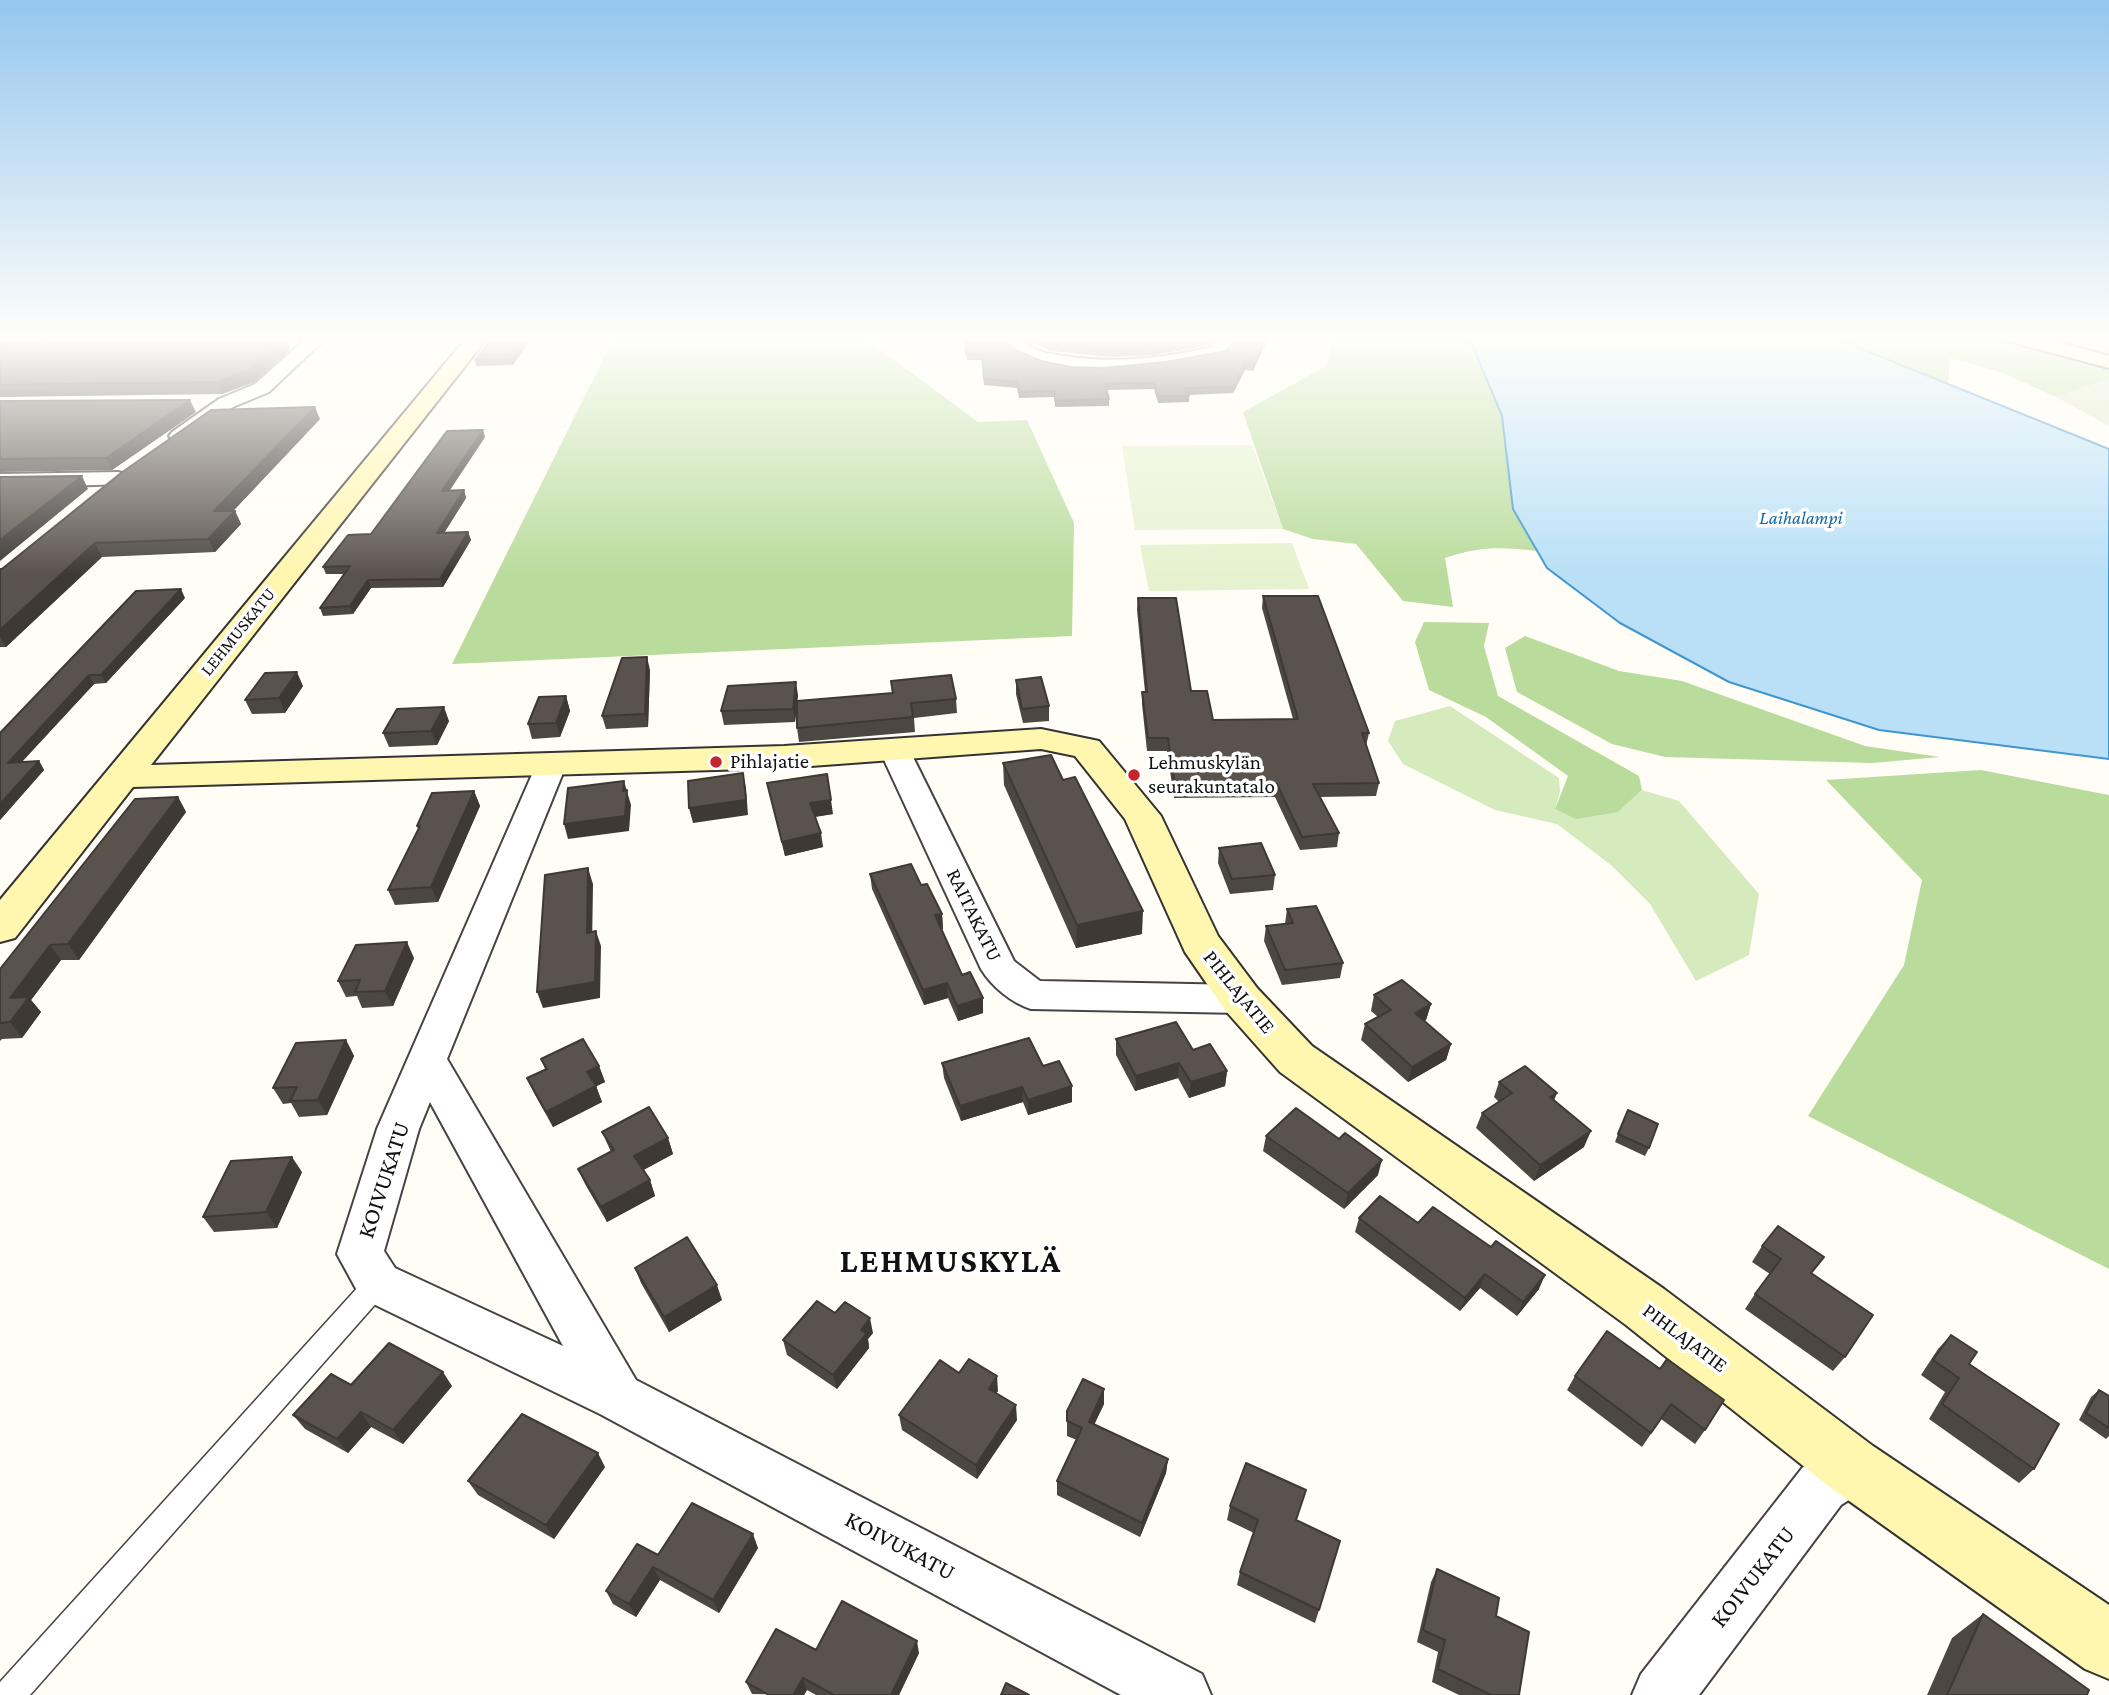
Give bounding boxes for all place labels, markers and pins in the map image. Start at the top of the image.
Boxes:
place label: Pihlajatie [730,749,809,775]
place label: Lehmuskylän seurakuntatalo [1148,750,1275,800]
marker: Pihlajatie [708,754,724,770]
marker: Lehmuskylän seurakuntatalo [1126,767,1142,783]

